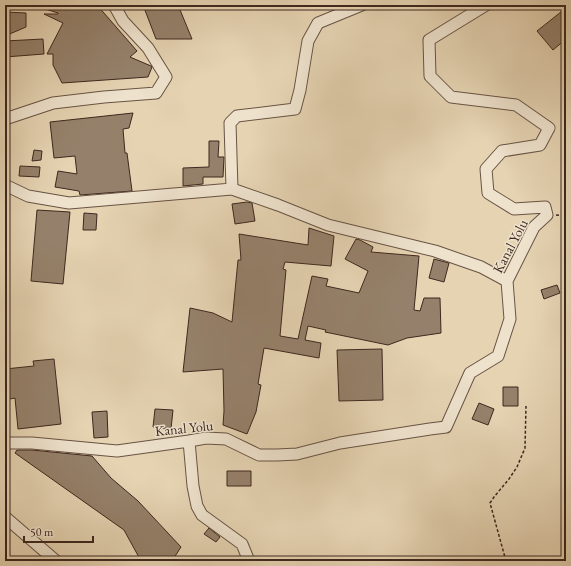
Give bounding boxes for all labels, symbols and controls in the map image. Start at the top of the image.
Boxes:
street label: Kanal Yolu [488,215,532,276]
street label: Kanal Yolu [154,416,215,440]
scale bar [24,518,93,544]
text: 50 m [30,524,54,540]

